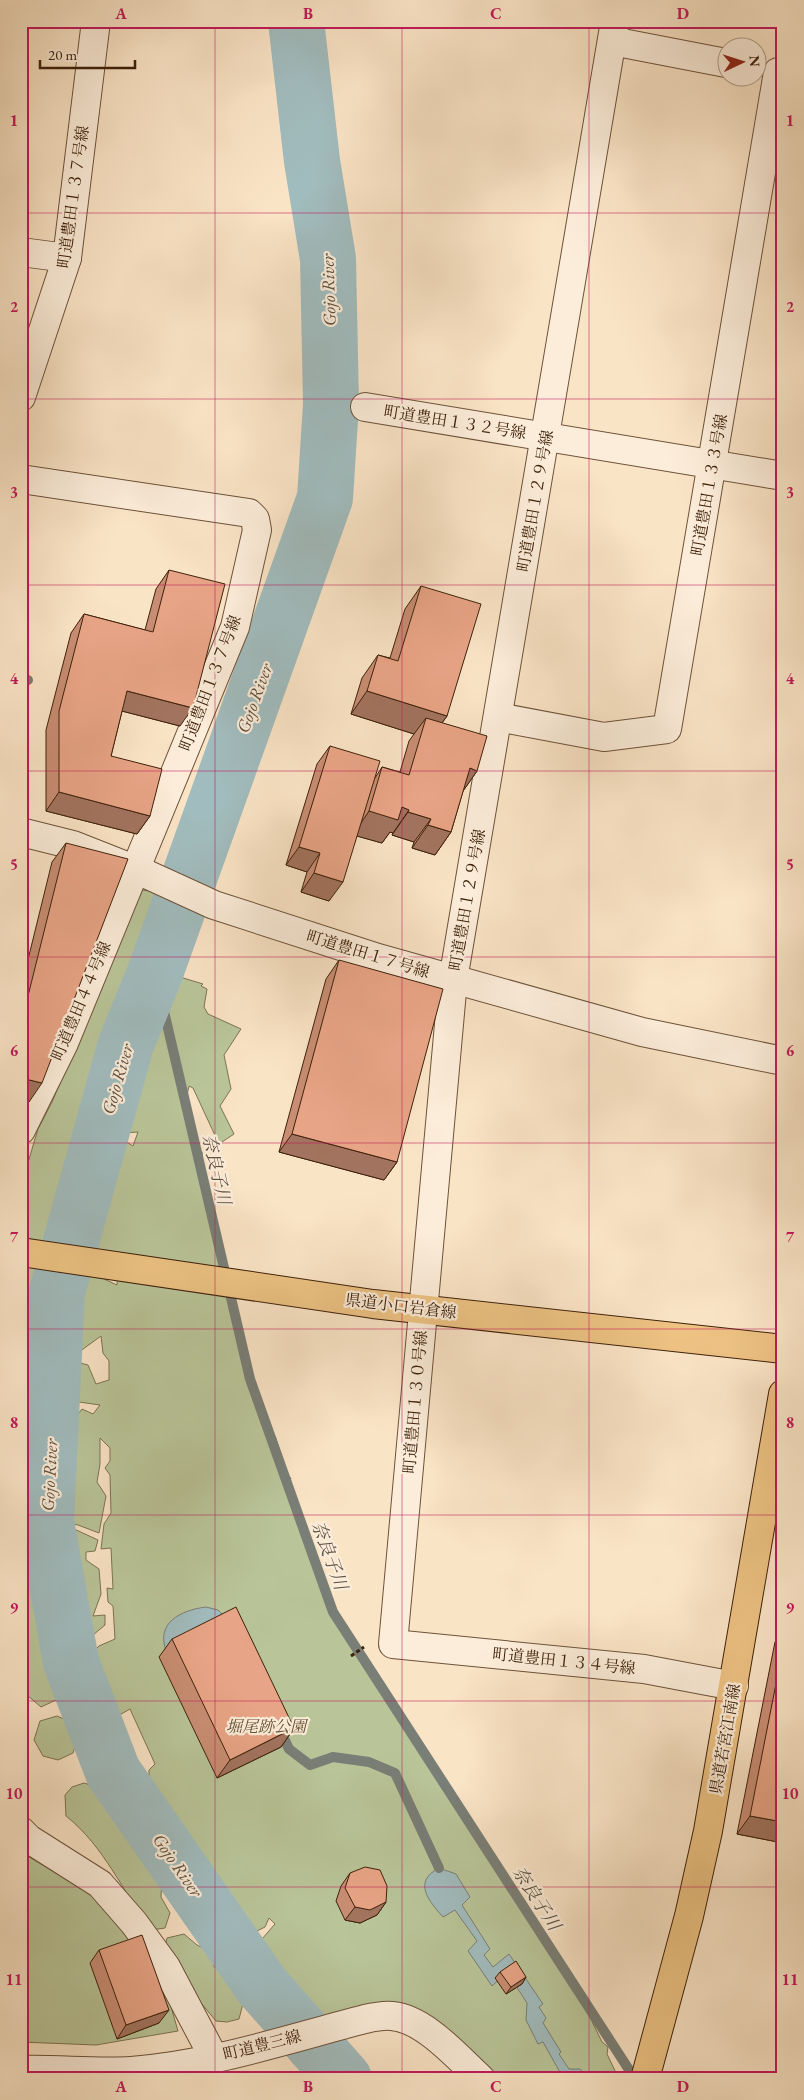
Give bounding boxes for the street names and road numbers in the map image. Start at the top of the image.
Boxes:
street label: 町道豊田１３７号線 [53,124,93,270]
street label: 町道豊田１３２号線 [382,400,528,444]
street label: 町道豊田１３３号線 [686,412,732,558]
street label: 町道豊田１２９号線 [512,428,558,574]
street label: 町道豊田１３７号線 [174,612,246,754]
street label: 町道豊田１２９号線 [444,827,490,973]
street label: 町道豊田１７号線 [304,925,432,983]
street label: 町道豊田４４号線 [46,938,116,1064]
street label: 県道小口岩倉線 [344,1289,458,1323]
street label: 町道豊田１３０号線 [398,1329,432,1475]
street label: 町道豊田１３４号線 [491,1643,637,1679]
street label: 県道若宮江南線 [705,1682,745,1796]
street label: 町道豊三線 [221,2025,303,2065]

